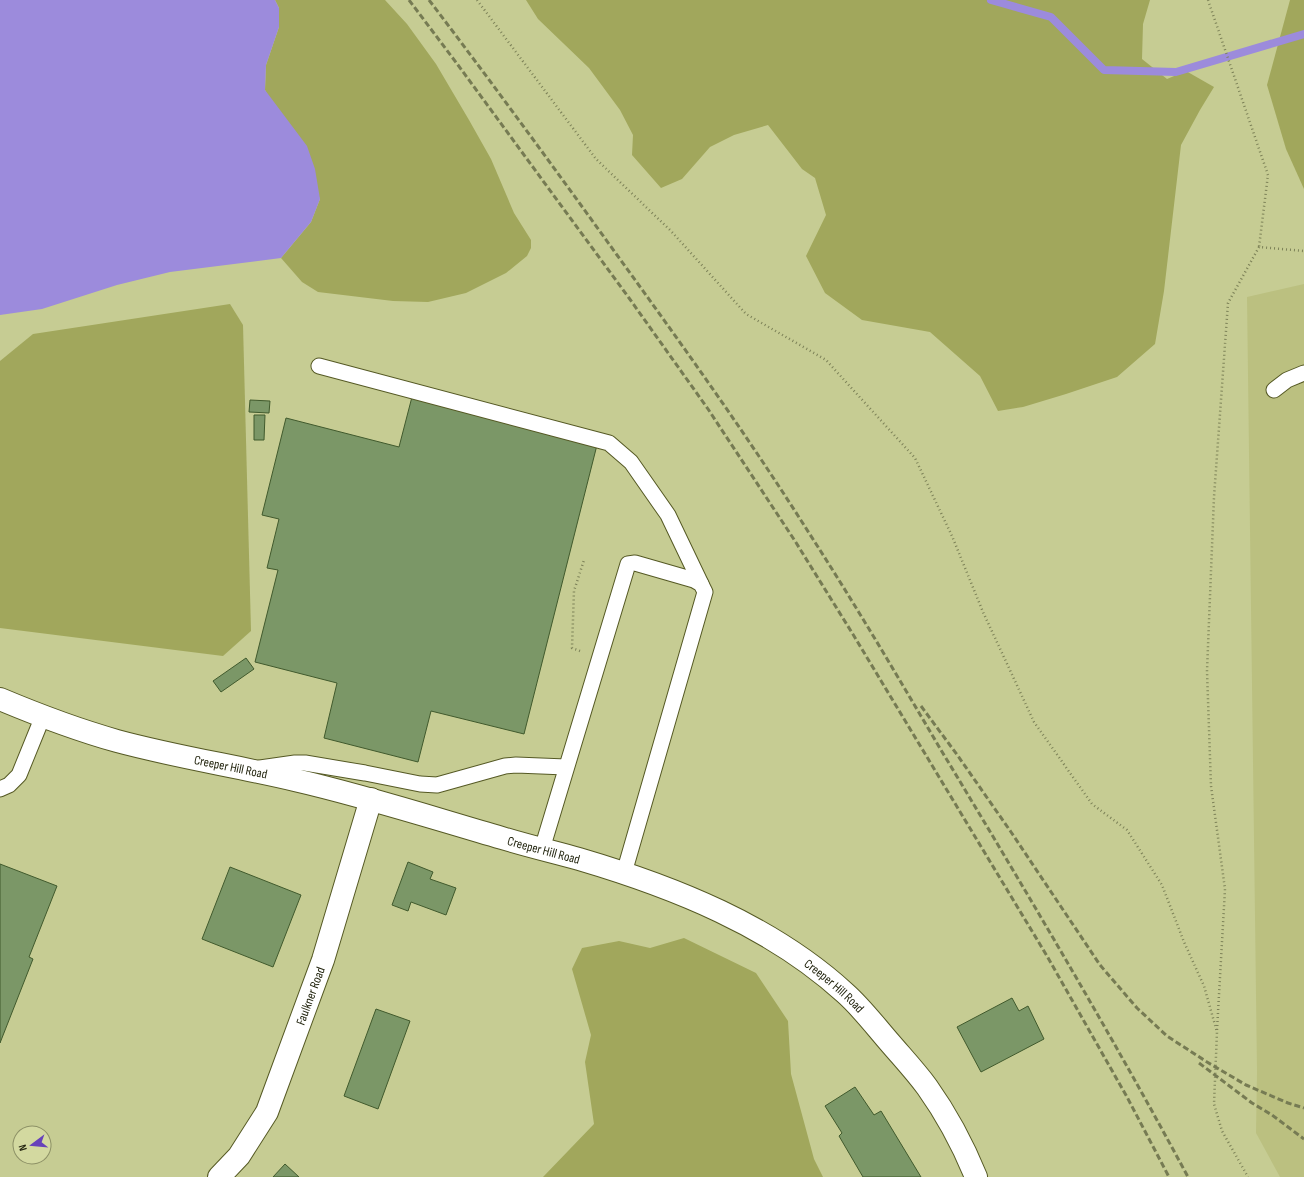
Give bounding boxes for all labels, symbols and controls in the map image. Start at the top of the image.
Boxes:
street label: Creeper Hill Road [193,752,269,783]
street label: Creeper Hill Road [505,833,582,868]
street label: Creeper Hill Road [801,956,867,1016]
street label: Faulkner Road [293,965,329,1027]
north arrow [12,1125,52,1165]
text: N [16,1143,30,1152]

